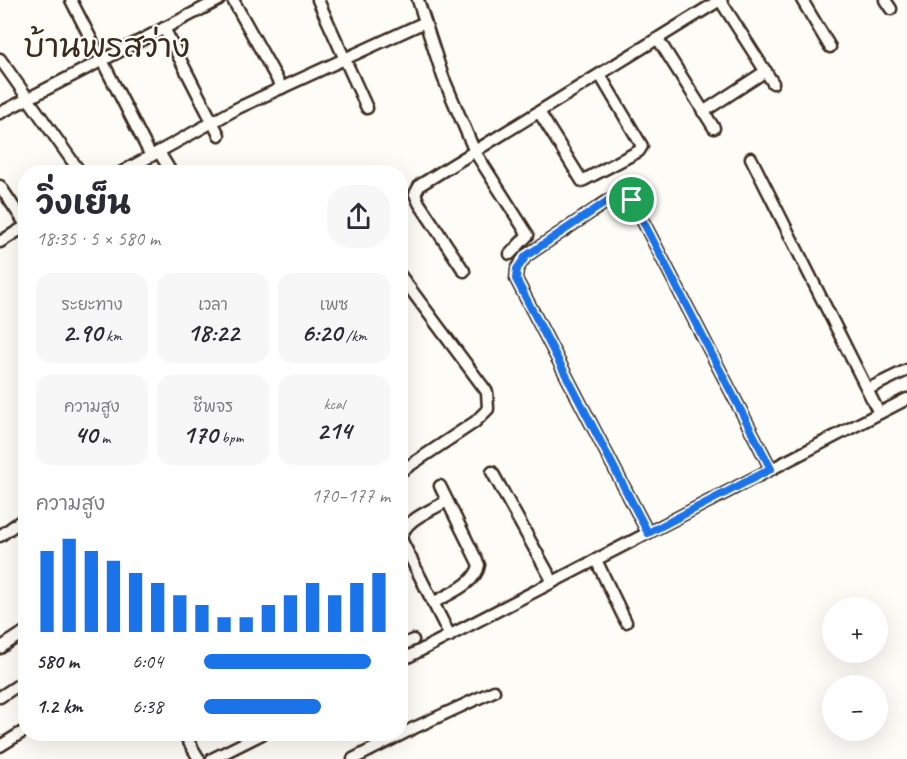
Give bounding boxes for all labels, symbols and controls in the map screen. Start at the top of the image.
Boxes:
district label: บ้านพรสว่าง [24,25,190,67]
pin [606,174,657,225]
text: วิ่งเย็น [36,182,131,224]
icon: arrive [615,183,648,216]
button: share [327,185,390,248]
text: 18:35 · 5 × 580 m [36,226,160,251]
text: ระยะทาง [61,295,123,315]
text: เวลา [198,295,228,315]
text: เพซ [320,295,348,315]
text: 2.90 [62,316,102,349]
text: 18:22 [187,316,239,349]
text: 6:20 [301,316,342,349]
text: km [102,326,122,346]
text: /km [342,326,367,346]
text: kcal [323,394,345,414]
text: ความสูง [64,397,120,417]
text: ชีพจร [193,397,233,417]
text: 214 [316,414,352,447]
text: 40 [74,418,97,451]
text: 170 [183,418,218,451]
text: m [97,428,110,448]
text: bpm [218,428,243,448]
text: 170–177 m [311,483,390,508]
text: ความสูง [36,491,105,516]
map controls [822,597,888,741]
button: + [822,597,888,663]
text: 580 m [36,649,79,674]
text: 6:04 [132,649,163,674]
button: − [822,675,888,741]
text: 1.2 km [36,694,83,719]
text: 6:38 [132,694,163,719]

